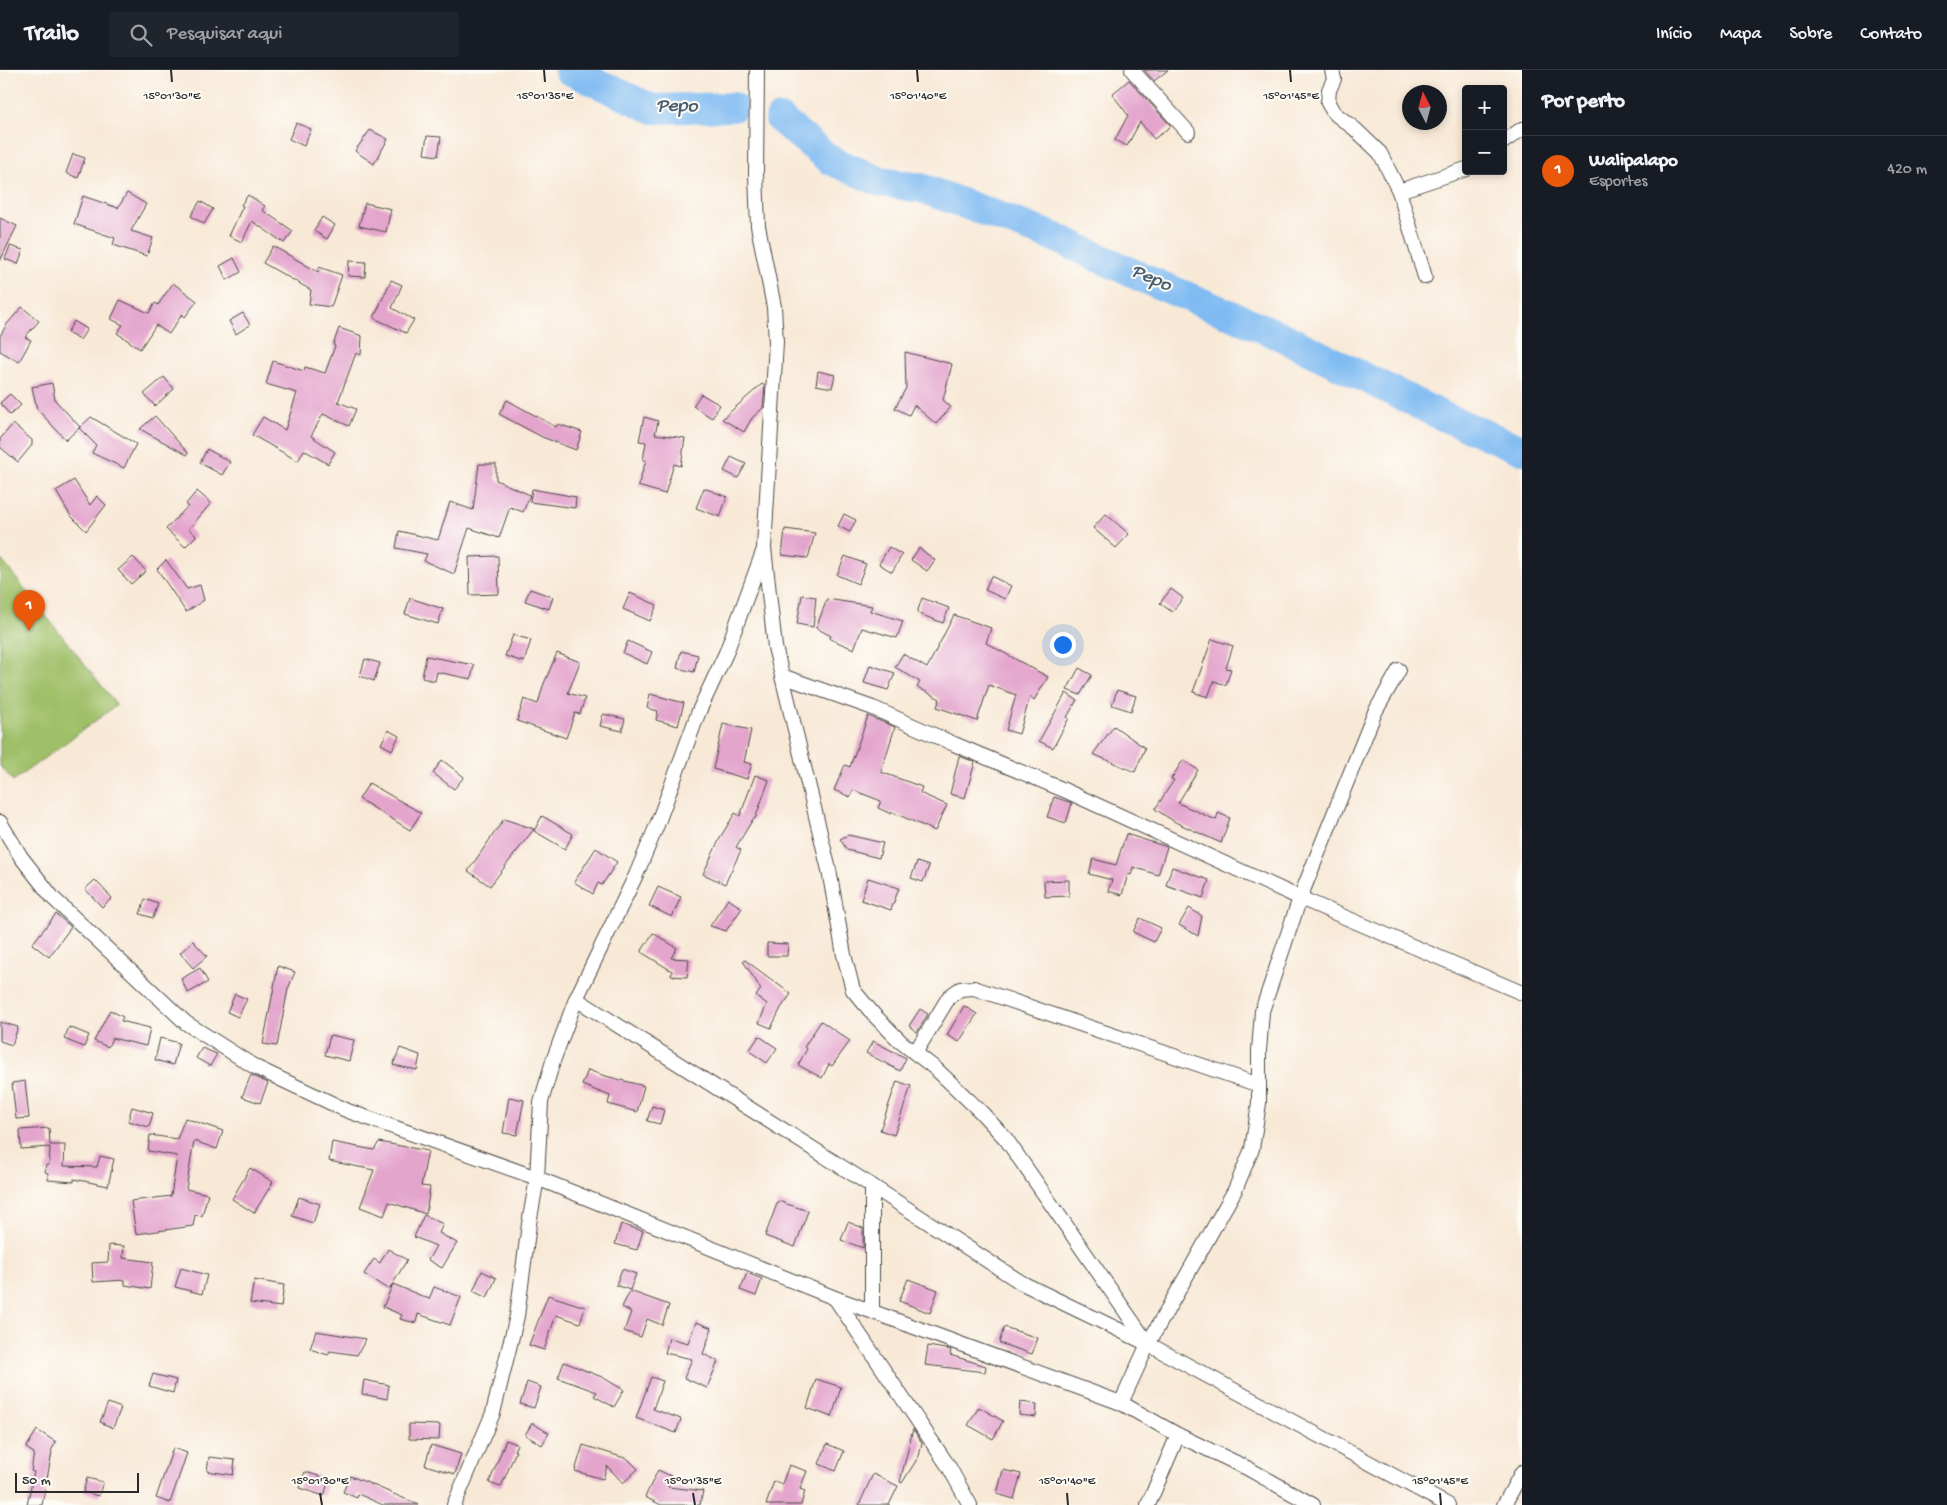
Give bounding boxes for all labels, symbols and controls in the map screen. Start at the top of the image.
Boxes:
search box [109,12,459,57]
text: Trailo [25,20,79,49]
icon: search [127,21,155,49]
text: Pesquisar aqui [167,23,282,46]
text: Início [1656,24,1692,45]
text: Mapa [1720,24,1761,45]
text: Sobre [1789,24,1832,45]
text: Contato [1860,24,1922,45]
north arrow [1402,85,1447,130]
map controls [1462,85,1507,175]
button: + [1462,85,1507,130]
text: 15°01'30"E [143,90,201,104]
text: 15°01'35"E [516,90,574,104]
text: 15°01'40"E [889,90,947,104]
text: 15°01'45"E [1262,90,1319,104]
text: Por perto [1542,90,1625,115]
water label: Pepo [656,95,700,119]
button: − [1462,130,1507,175]
text: Walipalapo [1589,150,1678,173]
text: 1 [1555,161,1561,180]
text: 420 m [1887,161,1927,180]
text: Esportes [1589,173,1647,192]
water label: Pepo [1127,260,1176,299]
pin: 1 [13,590,45,631]
your location [1050,632,1076,658]
scale bar [15,1470,139,1493]
text: 50 m [22,1473,51,1490]
text: 15°01'30"E [291,1475,349,1489]
text: 15°01'35"E [664,1475,722,1489]
text: 15°01'40"E [1038,1475,1096,1489]
text: 15°01'45"E [1411,1475,1468,1489]

